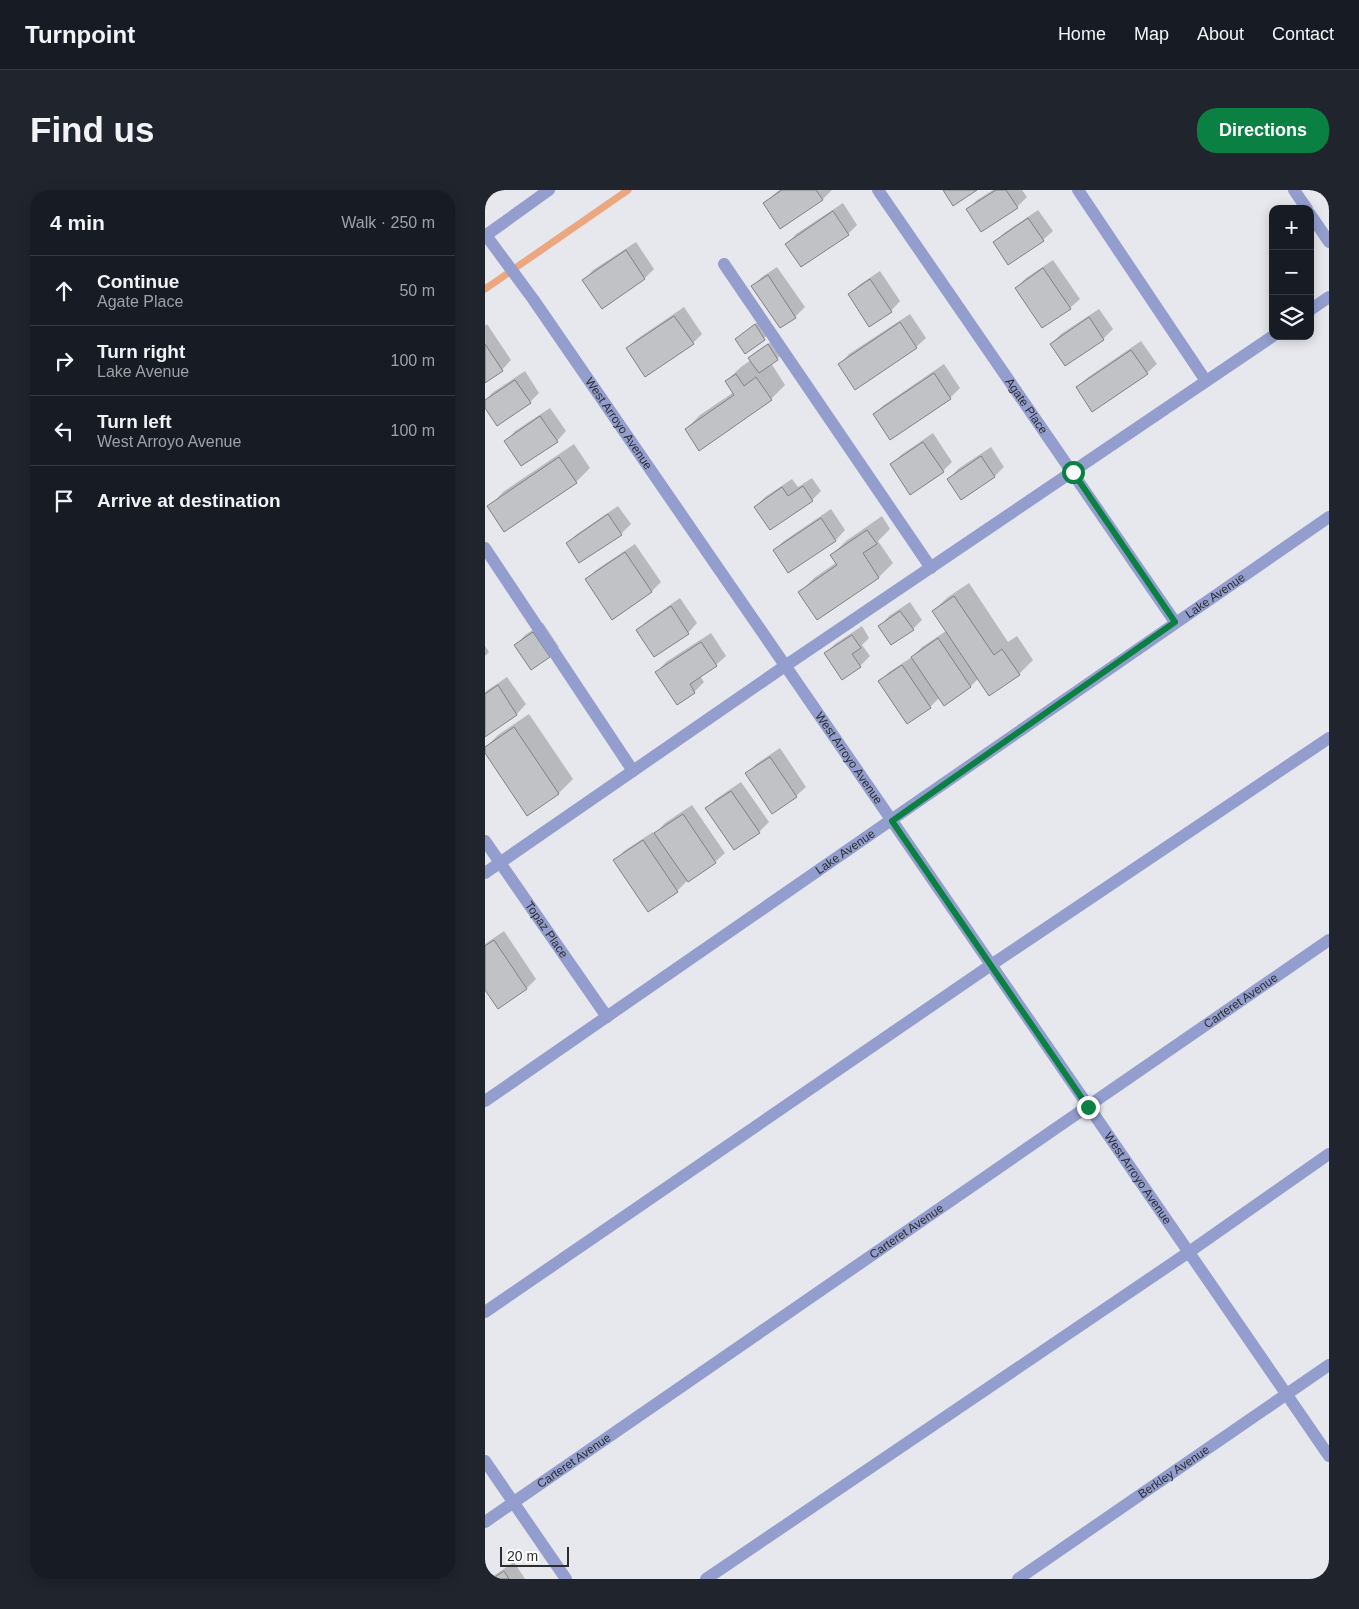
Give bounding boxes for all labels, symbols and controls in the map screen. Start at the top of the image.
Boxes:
text: Turnpoint [25,21,135,48]
text: Home [1058,24,1106,44]
text: Map [1134,24,1169,44]
text: About [1197,24,1244,44]
text: Contact [1272,24,1334,44]
button: Directions [1197,108,1329,153]
text: Find us [30,110,154,149]
map controls [1269,205,1314,340]
button: + [1269,205,1314,250]
text: 4 min [50,211,105,234]
text: Walk · 250 m [341,214,435,231]
button: − [1269,250,1314,295]
text: Continue [97,271,179,292]
icon: ahead [50,277,78,305]
text: 50 m [399,282,435,299]
text: Agate Place [97,293,183,310]
button: layers [1269,295,1314,340]
text: Turn right [97,341,185,362]
icon: right [50,347,78,375]
text: 100 m [391,352,435,369]
text: Lake Avenue [97,363,189,380]
street label: West Arroyo Avenue [582,375,655,472]
street label: Agate Place [1002,375,1051,437]
text: Turn left [97,411,172,432]
icon: left [50,417,78,445]
text: 100 m [391,422,435,439]
text: West Arroyo Avenue [97,433,241,450]
route start [1062,461,1085,484]
icon: arrive [50,487,78,515]
text: Arrive at destination [97,490,281,511]
street label: Lake Avenue [1183,570,1248,621]
street label: West Arroyo Avenue [812,709,885,807]
street label: Lake Avenue [813,826,878,877]
street label: Topaz Place [522,899,571,961]
street label: Carteret Avenue [1201,970,1281,1031]
route end [1077,1096,1100,1119]
street label: West Arroyo Avenue [1101,1130,1175,1227]
street label: Carteret Avenue [867,1201,946,1262]
street label: Carteret Avenue [534,1430,614,1491]
street label: Berkley Avenue [1135,1442,1212,1501]
scale bar [500,1544,569,1567]
text: 20 m [507,1548,538,1564]

